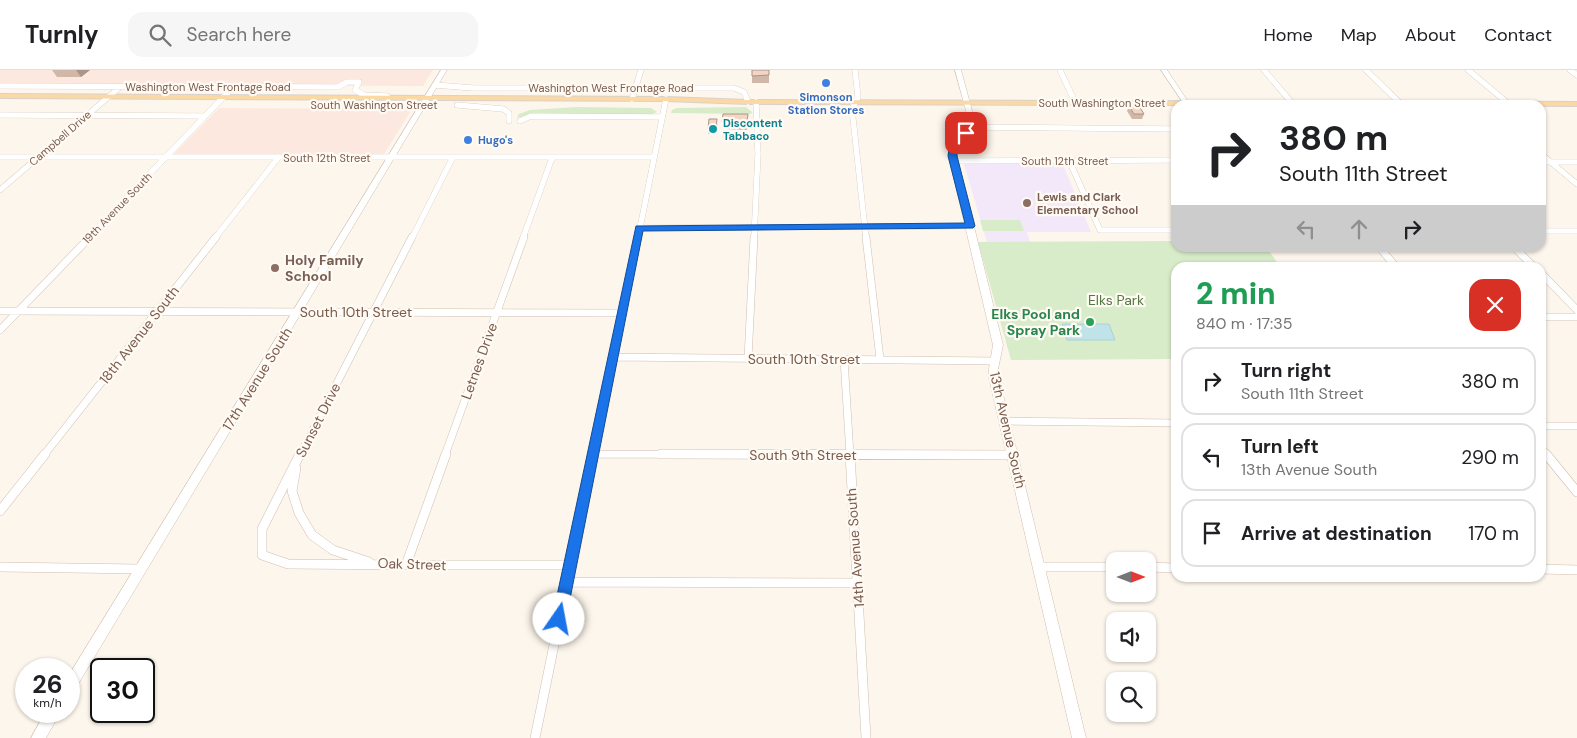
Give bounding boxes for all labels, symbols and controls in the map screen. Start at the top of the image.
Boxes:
search box [128,12,478,57]
text: Turnly [25,19,98,50]
icon: search [146,21,174,49]
text: Search here [186,22,291,47]
text: Home [1263,23,1313,47]
text: Map [1341,23,1377,47]
text: About [1405,23,1456,47]
text: Contact [1484,23,1552,47]
marker: Simonson Station Stores [820,77,832,89]
street label: Washington West Frontage Road [125,80,291,94]
street label: Washington West Frontage Road [528,81,694,95]
place label: Simonson Station Stores [788,90,864,117]
street label: South Washington Street [1039,96,1165,110]
street label: South Washington Street [311,98,437,112]
street label: Campbell Drive [26,107,94,169]
pin [945,112,987,154]
text: 380 m [1279,115,1388,161]
place label: Discontent Tabbaco [723,116,783,143]
icon: arrive [952,119,980,147]
icon: right [1196,120,1261,185]
marker: Discontent Tabbaco [707,123,719,135]
place label: Hugo's [478,133,513,147]
marker: Hugo's [462,134,474,146]
street label: South 12th Street [283,151,371,165]
street label: South 12th Street [1021,154,1109,168]
text: South 11th Street [1279,159,1448,188]
street label: 19th Avenue South [79,169,155,247]
place label: Lewis and Clark Elementary School [1037,190,1138,217]
marker: Lewis and Clark Elementary School [1021,197,1033,209]
icon: left [1292,215,1320,243]
icon: ahead [1345,215,1373,243]
icon: right [1398,215,1426,243]
place label: Holy Family School [285,251,364,285]
marker: Holy Family School [269,262,281,274]
text: 2 min [1196,274,1276,313]
button: close [1469,279,1521,331]
street label: 18th Avenue South [95,282,183,388]
park label: Elks Park [1088,291,1144,309]
street label: South 10th Street [300,303,412,321]
place label: Elks Pool and Spray Park [991,305,1080,339]
text: 840 m · 17:35 [1196,313,1293,334]
marker: Elks Pool and Spray Park [1084,316,1096,328]
street label: Letnes Drive [457,320,501,402]
street label: 17th Avenue South [218,324,296,434]
street label: South 10th Street [748,350,860,368]
text: Turn right [1241,358,1331,383]
icon: right [1198,367,1226,395]
text: 380 m [1461,369,1519,394]
street label: 13th Avenue South [986,370,1030,490]
street label: Sunset Drive [292,380,344,460]
text: South 11th Street [1241,383,1364,404]
text: Turn left [1241,434,1319,459]
icon: left [1198,443,1226,471]
text: 290 m [1461,445,1519,470]
street label: South 9th Street [749,446,857,464]
text: 13th Avenue South [1241,459,1377,480]
street label: 14th Avenue South [842,488,868,608]
icon: arrive [1198,519,1226,547]
text: Arrive at destination [1241,521,1432,546]
text: 170 m [1468,521,1519,546]
north arrow [1106,552,1156,602]
map controls [1106,552,1156,722]
street label: Oak Street [377,554,447,574]
position arrow [532,592,584,644]
button: sound [1106,612,1156,662]
speed limit sign: 30 [90,658,155,723]
text: 26 [32,668,63,701]
button: search [1106,672,1156,722]
text: km/h [33,695,62,711]

